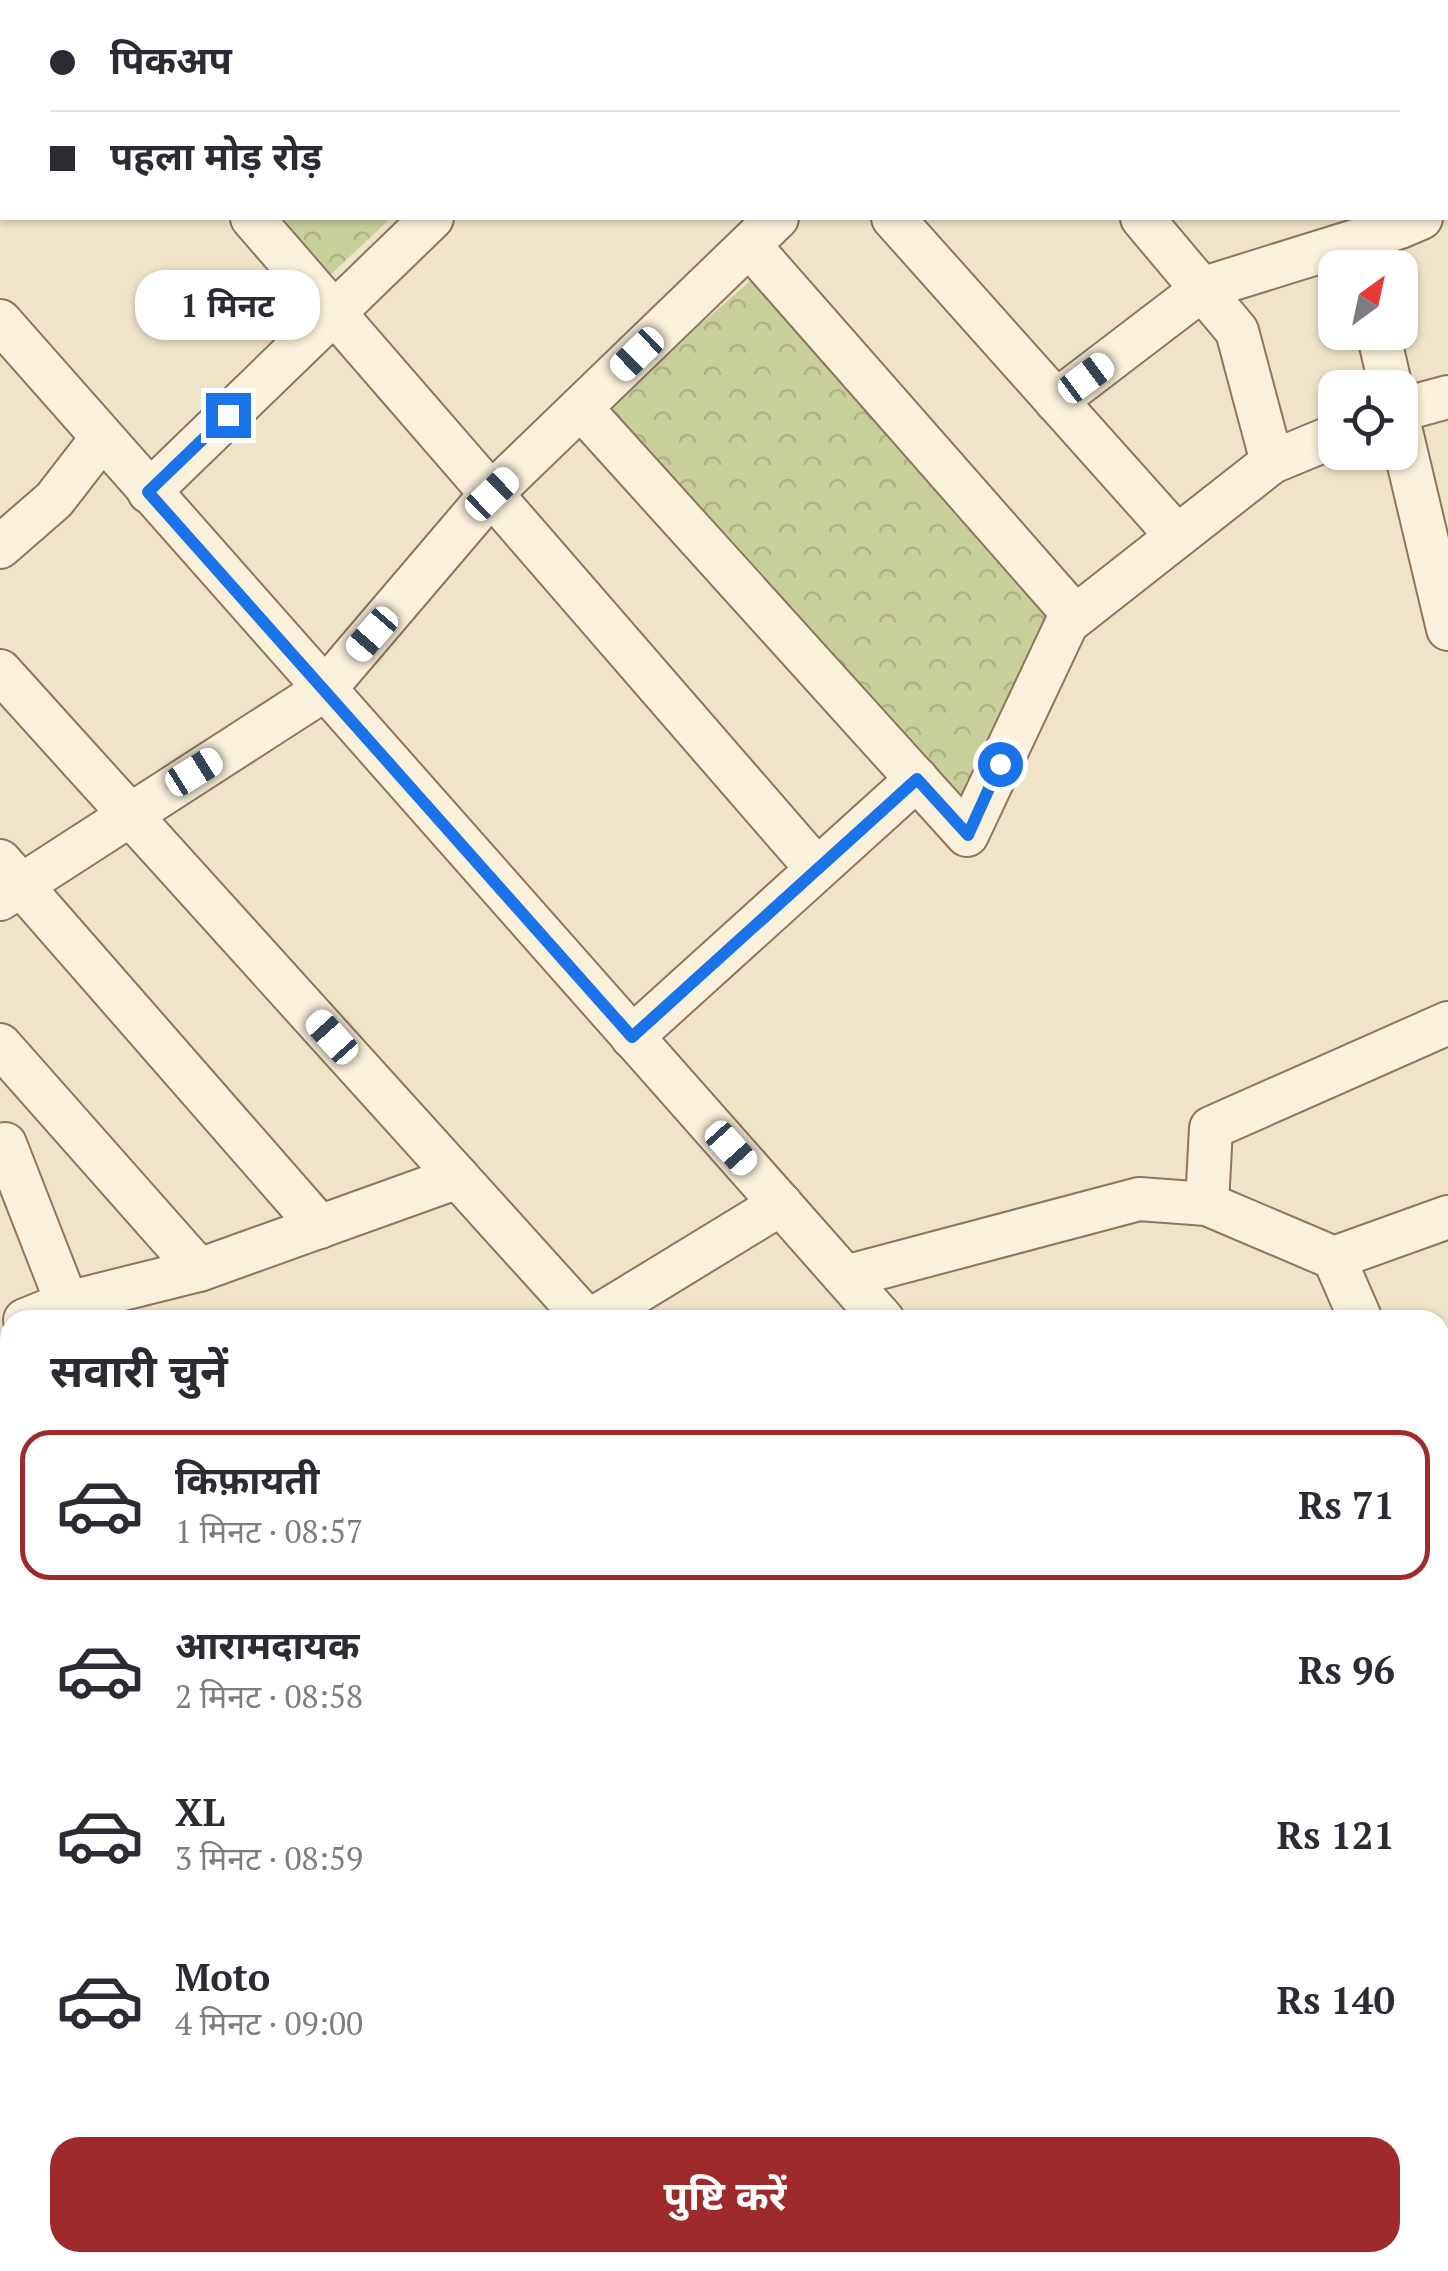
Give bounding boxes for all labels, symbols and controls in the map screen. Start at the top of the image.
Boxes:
text: पिकअप [110,35,232,85]
text: पहला मोड़ रोड़ [110,131,322,181]
north arrow [1318,250,1418,350]
map controls [1318,250,1418,470]
callout: 1 मिनट [136,270,320,340]
text: 1 मिनट [181,284,274,326]
car [605,322,669,386]
car [1053,348,1119,408]
button: locate [1318,370,1418,470]
route end [206,393,251,438]
car [460,462,524,526]
car [341,602,403,666]
route start [978,742,1023,787]
car [161,743,227,801]
car [301,1005,363,1069]
car [700,1116,762,1180]
text: सवारी चुनें [50,1340,228,1400]
text: किफ़ायती [175,1455,319,1505]
icon: car [55,1460,145,1550]
text: Rs 71 [1298,1480,1395,1530]
text: 1 मिनट · 08:57 [175,1510,363,1552]
text: आरामदायक [175,1620,359,1670]
icon: car [55,1625,145,1715]
text: Rs 96 [1298,1645,1395,1695]
text: 2 मिनट · 08:58 [175,1675,363,1717]
text: XL [175,1787,225,1837]
icon: car [55,1790,145,1880]
text: Rs 121 [1277,1810,1395,1860]
text: 3 मिनट · 08:59 [175,1837,363,1879]
text: Moto [175,1952,270,2002]
icon: car [55,1955,145,2045]
text: Rs 140 [1277,1975,1395,2025]
text: 4 मिनट · 09:00 [175,2002,363,2044]
button: पुष्टि करें [50,2137,1400,2252]

